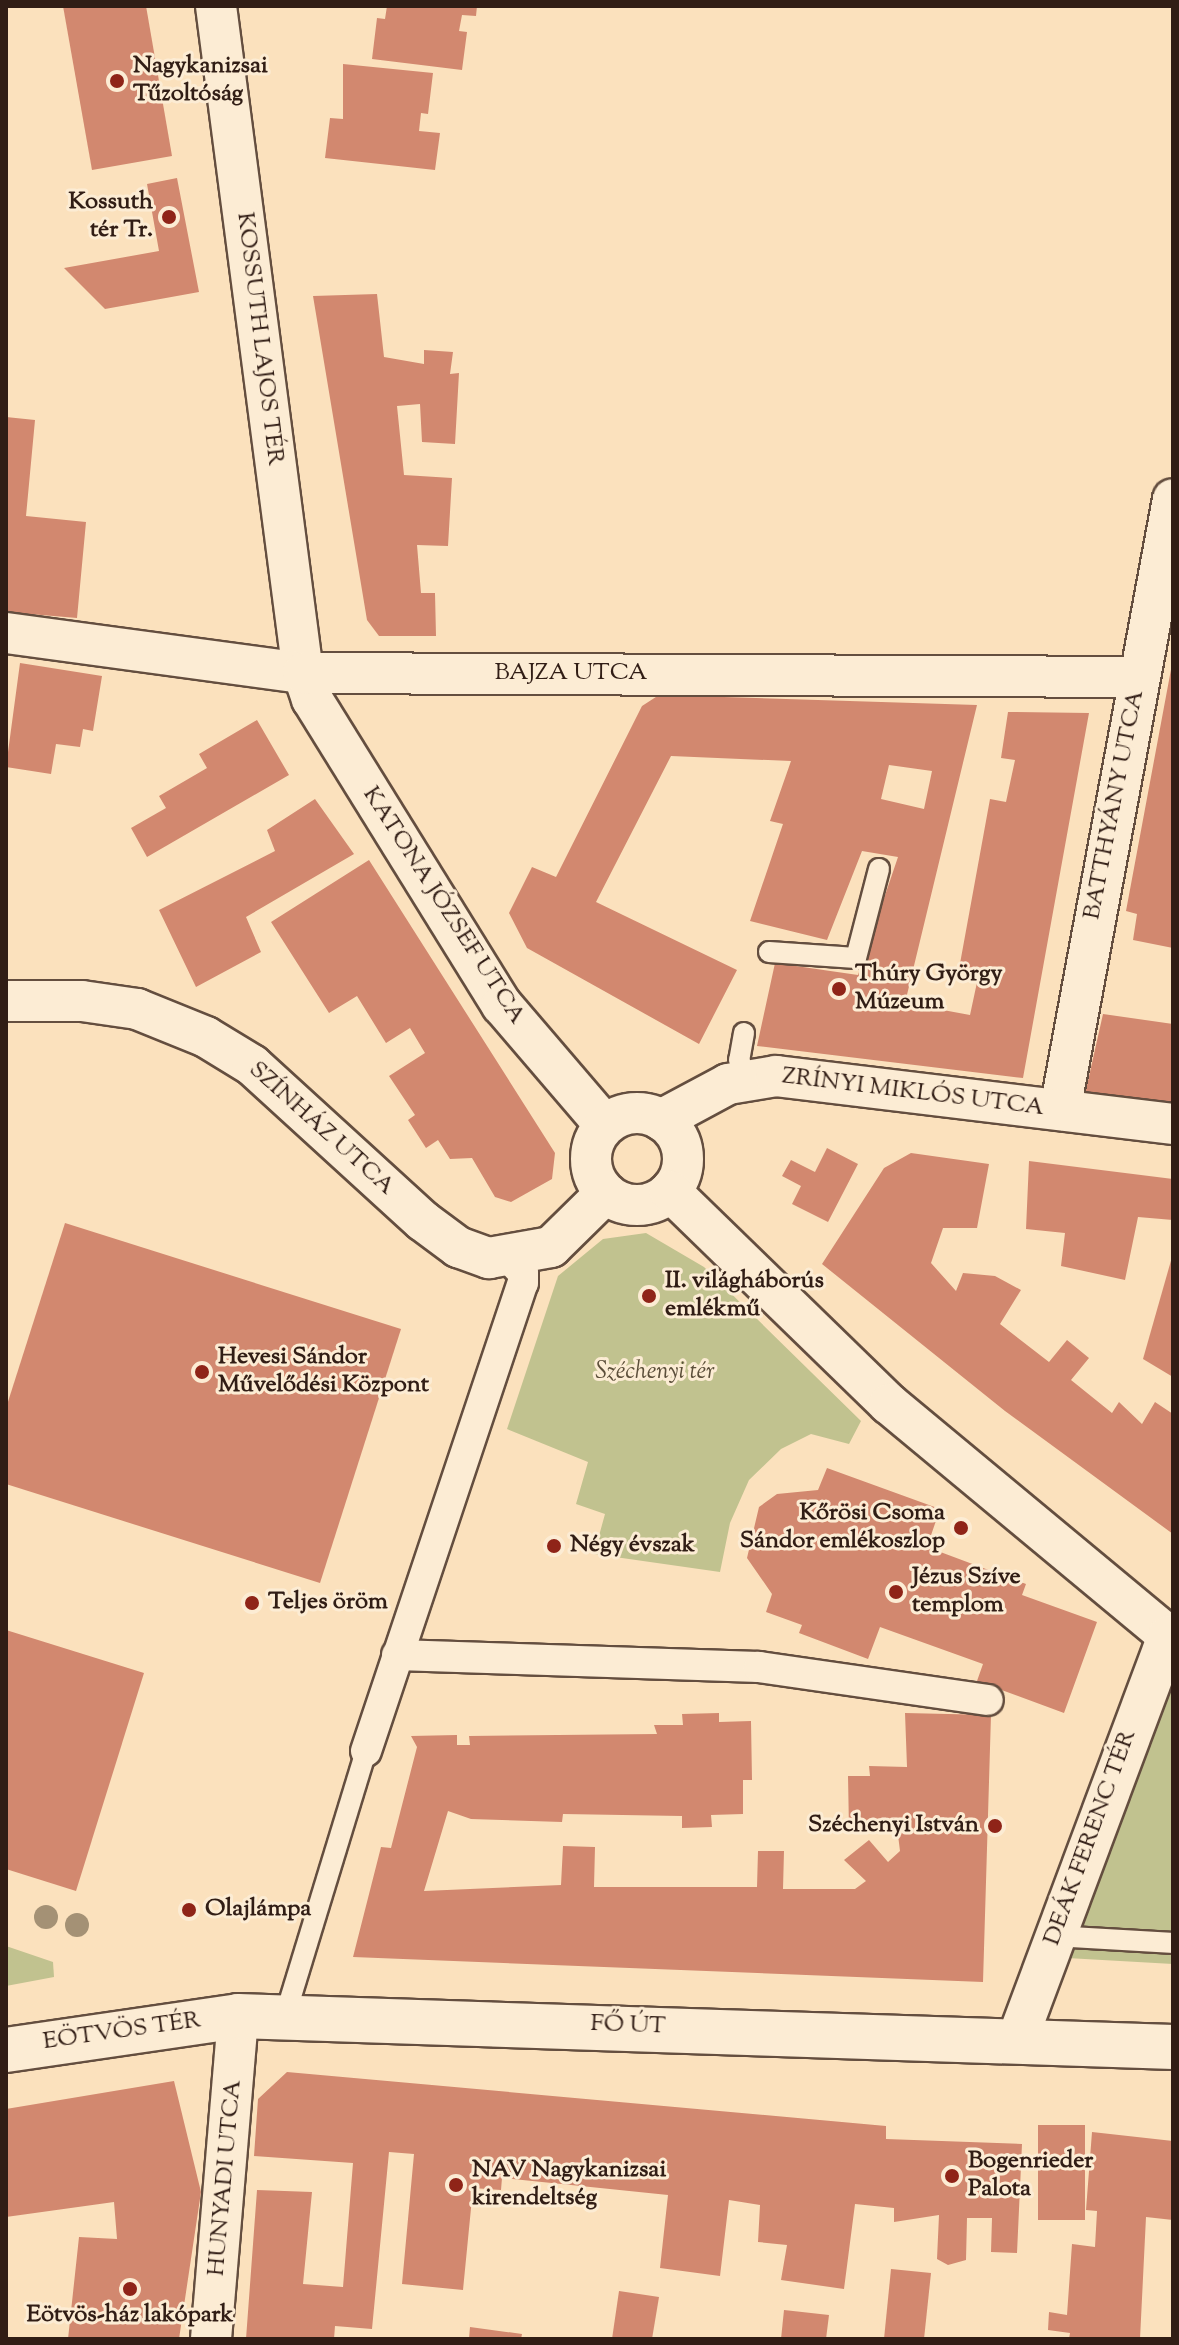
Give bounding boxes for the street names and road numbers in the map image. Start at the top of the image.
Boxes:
street label: KOSSUTH LAJOS TÉR [229,211,289,467]
street label: BAJZA UTCA [495,660,647,688]
street label: BATTHYÁNY UTCA [1079,688,1151,922]
street label: KATONA JÓZSEF UTCA [355,782,531,1030]
street label: SZÍNHÁZ UTCA [242,1056,400,1202]
street label: ZRÍNYI MIKLÓS UTCA [780,1063,1046,1123]
street label: DEÁK FERENC TÉR [1039,1726,1143,1950]
street label: EÖTVÖS TÉR [41,2007,203,2057]
street label: FŐ ÚT [590,2010,666,2042]
street label: HUNYADI UTCA [203,2079,249,2277]

